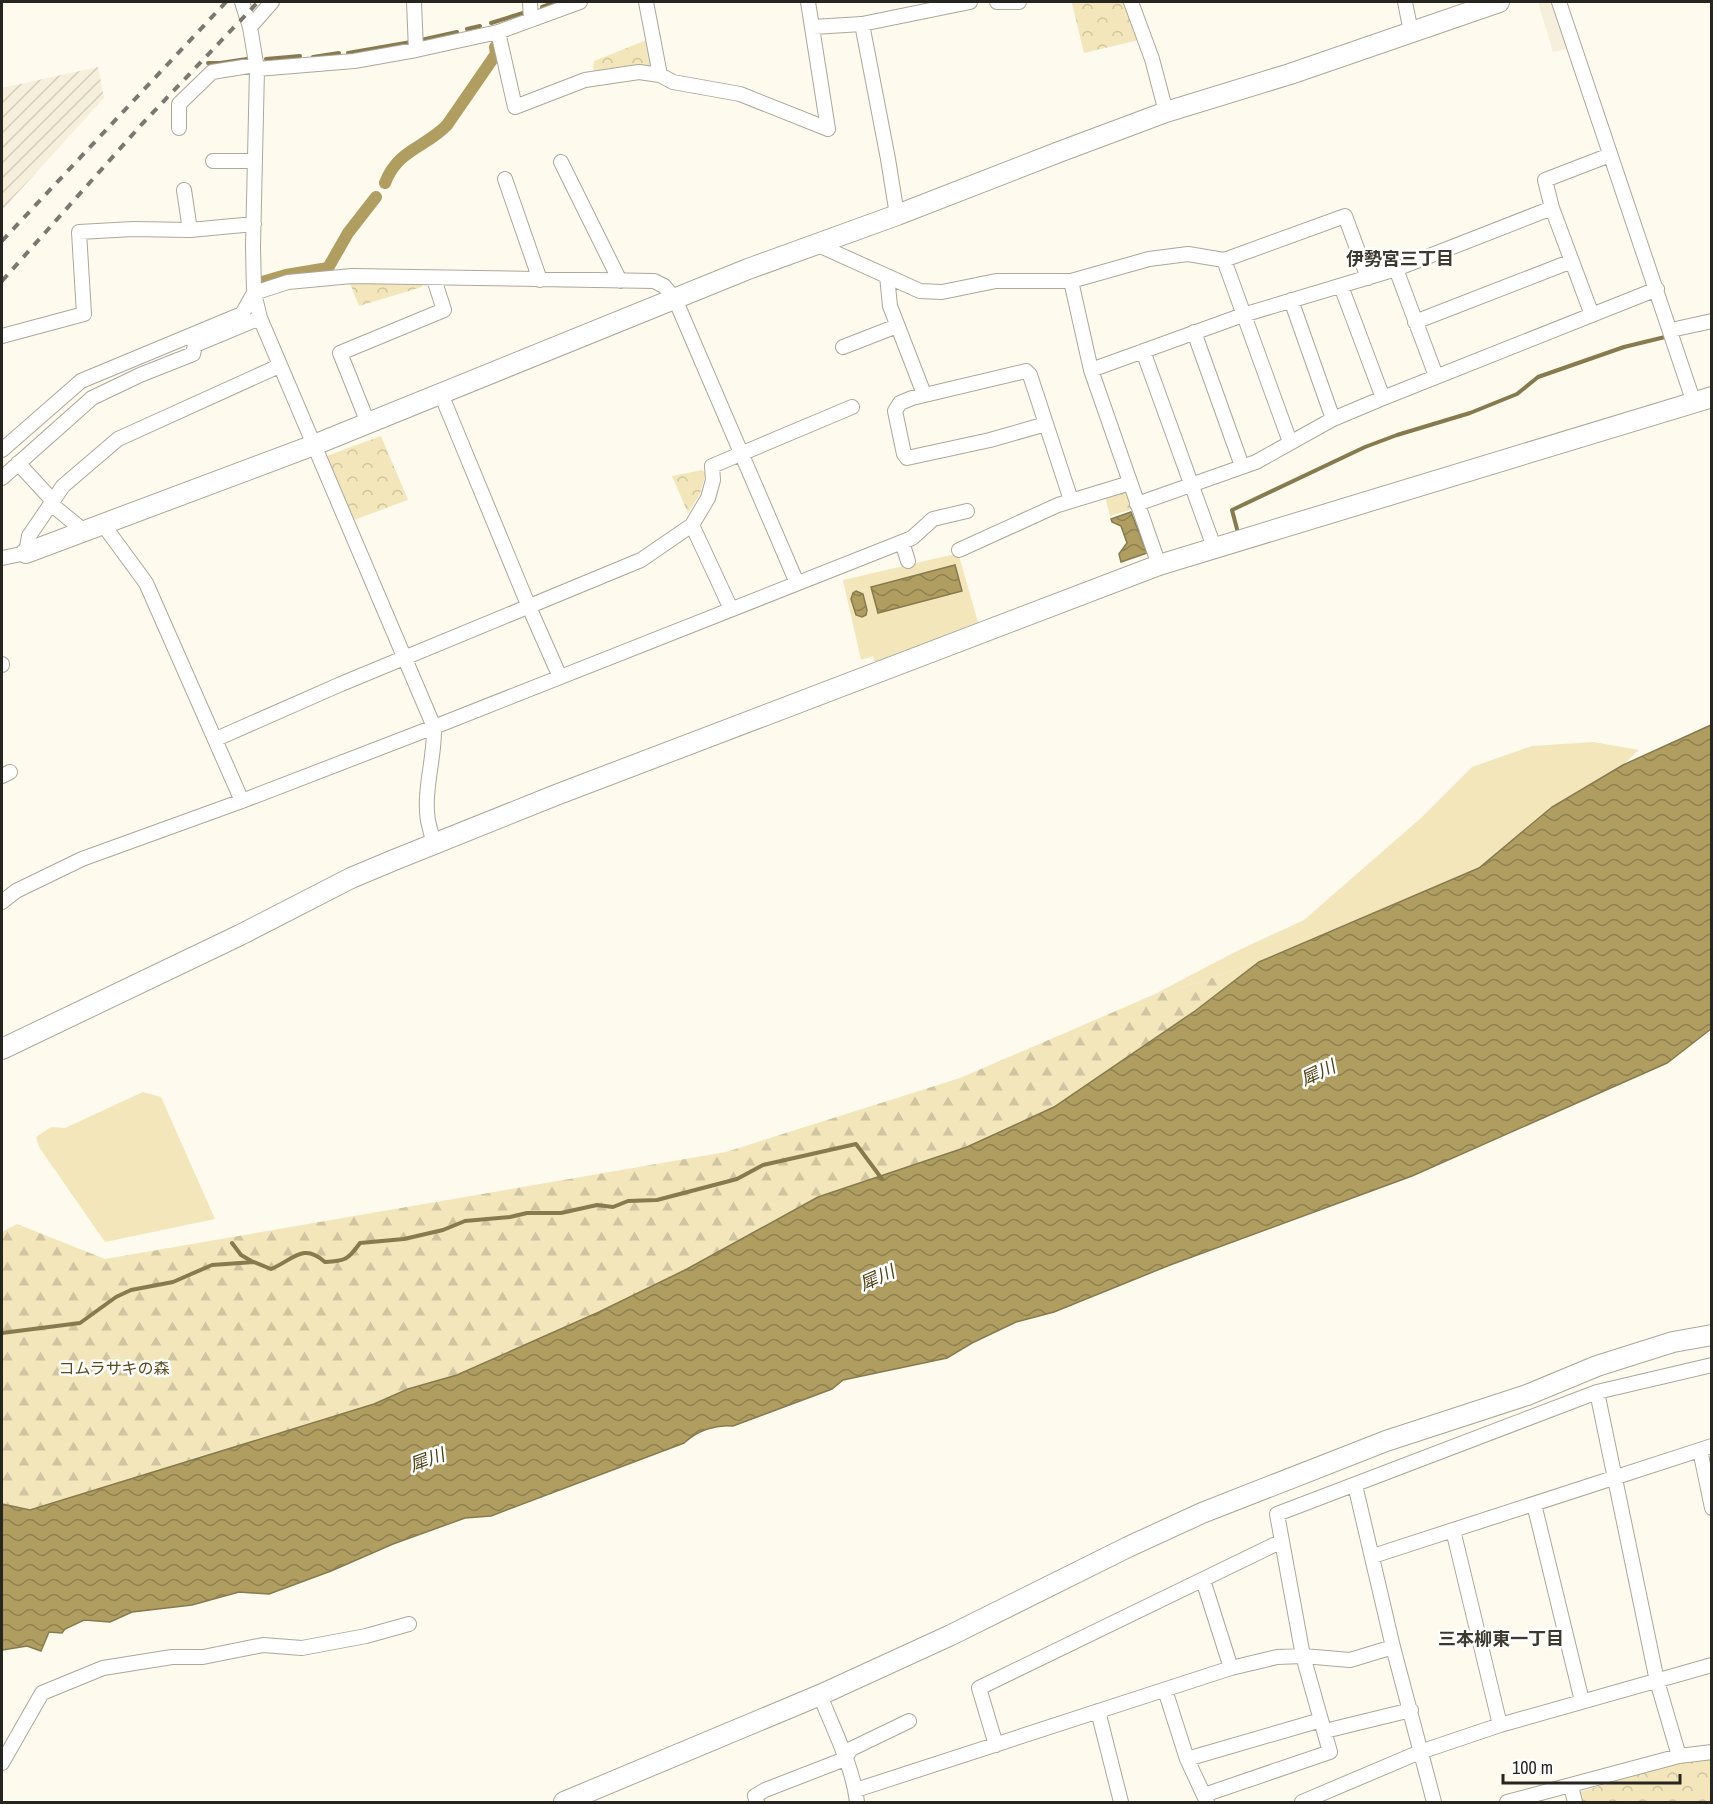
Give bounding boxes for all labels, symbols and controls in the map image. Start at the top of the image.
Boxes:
district label: 伊勢宮三丁目 [1346,246,1454,271]
water label: 犀川 [1296,1053,1341,1091]
water label: 犀川 [855,1258,900,1296]
park label: コムラサキの森 [58,1357,170,1379]
water label: 犀川 [406,1441,450,1477]
district label: 三本柳東一丁目 [1438,1626,1564,1651]
scale bar [1503,1747,1680,1785]
text: 100 m [1512,1755,1553,1780]

